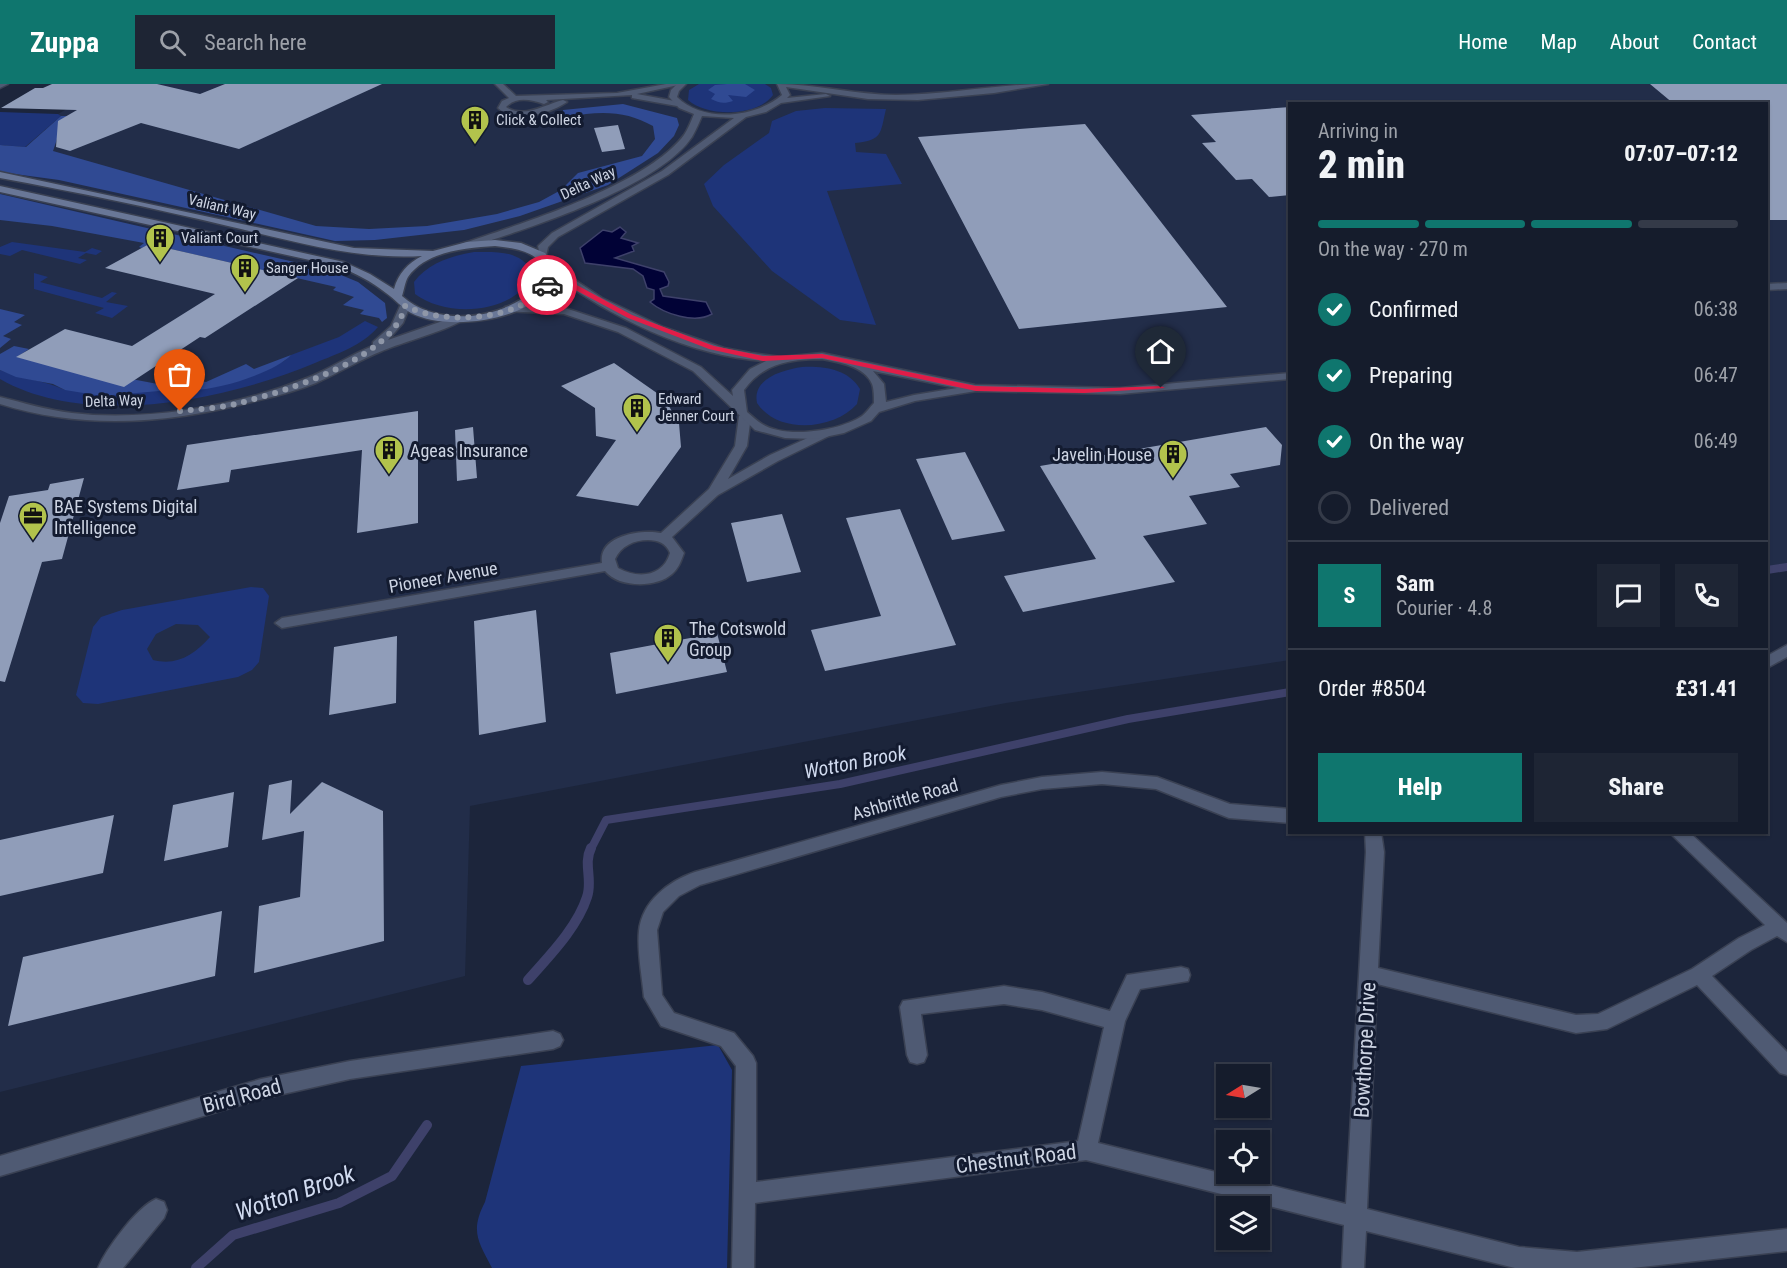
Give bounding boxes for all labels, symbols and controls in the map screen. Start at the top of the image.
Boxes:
search box [135,15,555,69]
text: Zuppa [30,26,99,59]
icon: search [156,26,189,59]
text: Search here [204,30,307,55]
text: Home [1458,30,1508,54]
text: Map [1541,30,1577,54]
text: About [1610,30,1659,54]
text: Contact [1692,30,1757,54]
building icon: Click & Collect [459,104,491,146]
place label: Click & Collect [496,111,581,129]
text: Arriving in [1318,119,1398,143]
text: 07:07–07:12 [1624,141,1738,166]
text: 2 min [1318,142,1405,188]
street label: Delta Way [558,162,618,204]
street label: Valiant Way [186,190,258,224]
building icon: Valiant Court [144,222,176,264]
place label: Valiant Court [181,229,258,247]
text: On the way · 270 m [1318,237,1468,261]
building icon: Sanger House [229,252,261,294]
courier [517,255,577,315]
place label: Sanger House [266,259,349,277]
icon: car [531,269,564,302]
icon: check [1318,293,1351,326]
text: Confirmed [1369,297,1458,322]
text: 06:38 [1694,297,1738,321]
pin [1135,326,1186,388]
icon: home [1144,335,1177,368]
pin [154,349,205,411]
icon: bag [163,358,196,391]
icon: check [1318,359,1351,392]
text: Preparing [1369,363,1453,388]
text: 06:47 [1694,363,1738,387]
place label: Edward Jenner Court [658,390,735,425]
street label: Delta Way [84,391,144,411]
building icon: Edward Jenner Court [621,392,653,434]
icon: check [1318,425,1351,458]
text: On the way [1369,429,1464,454]
text: 06:49 [1694,429,1738,453]
building icon: Ageas Insurance [373,434,405,476]
building icon: Javelin House [1157,438,1189,480]
place label: Ageas Insurance [410,440,528,461]
place label: Javelin House [1052,444,1152,465]
text: Delivered [1369,495,1449,520]
place label: BAE Systems Digital Intelligence [54,496,197,538]
office icon: BAE Systems Digital Intelligence [17,500,49,542]
street label: Pioneer Avenue [387,557,499,597]
button: chat [1597,564,1660,627]
button: phone [1675,564,1738,627]
text: Sam [1396,571,1435,596]
text: S [1344,583,1355,608]
text: Courier · 4.8 [1396,596,1492,620]
place label: The Cotswold Group [689,618,786,660]
building icon: The Cotswold Group [652,622,684,664]
text: Order #8504 [1318,676,1426,701]
text: £31.41 [1676,676,1738,701]
water label: Wotton Brook [802,740,909,784]
button: Help [1318,753,1522,822]
button: Share [1534,753,1738,822]
street label: Ashbrittle Road [850,774,960,824]
street label: Bowthorpe Drive [1349,981,1381,1118]
north arrow [1216,1064,1270,1118]
map controls [1216,1064,1270,1250]
street label: Bird Road [200,1074,284,1118]
button: locate [1216,1130,1270,1184]
street label: Chestnut Road [954,1140,1078,1178]
water label: Wotton Brook [232,1159,359,1226]
button: layers [1216,1196,1270,1250]

